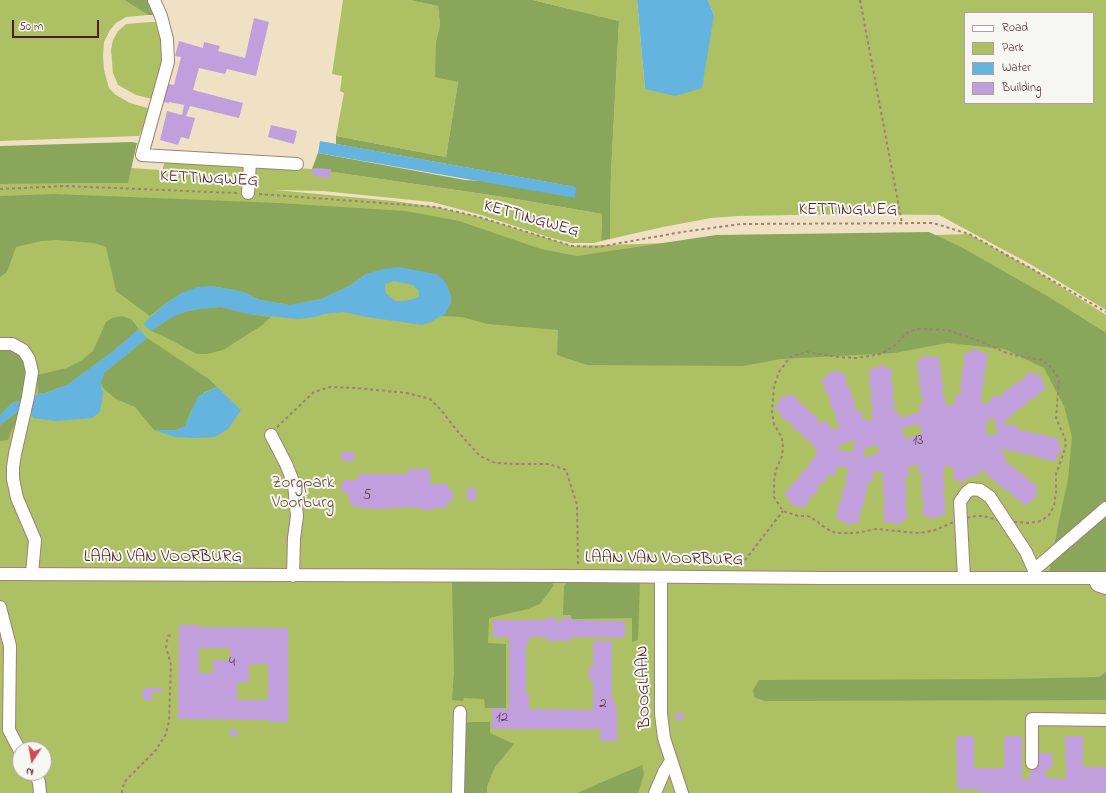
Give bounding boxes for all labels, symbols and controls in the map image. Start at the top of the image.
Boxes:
scale bar [14,12,101,38]
legend [964,12,1094,104]
text: 50 m [19,18,43,36]
text: Road [1002,19,1028,37]
text: Park [1002,39,1024,57]
text: Water [1002,59,1031,77]
text: Building [1002,79,1041,97]
street label: KETTINGWEG [159,167,259,193]
street label: KETTINGWEG [481,197,581,243]
street label: KETTINGWEG [799,201,897,221]
house number: 13 [913,433,923,451]
park label: Zorgpark Voorburg [272,474,334,514]
house number: 5 [363,488,371,506]
street label: LAAN VAN VOORBURG [84,548,242,568]
street label: LAAN VAN VOORBURG [585,548,743,572]
street label: BOOGLAAN [633,645,657,729]
house number: 4 [229,655,235,673]
house number: 2 [599,696,607,714]
house number: 12 [496,710,508,728]
north arrow [12,741,52,781]
text: N [24,763,35,780]

